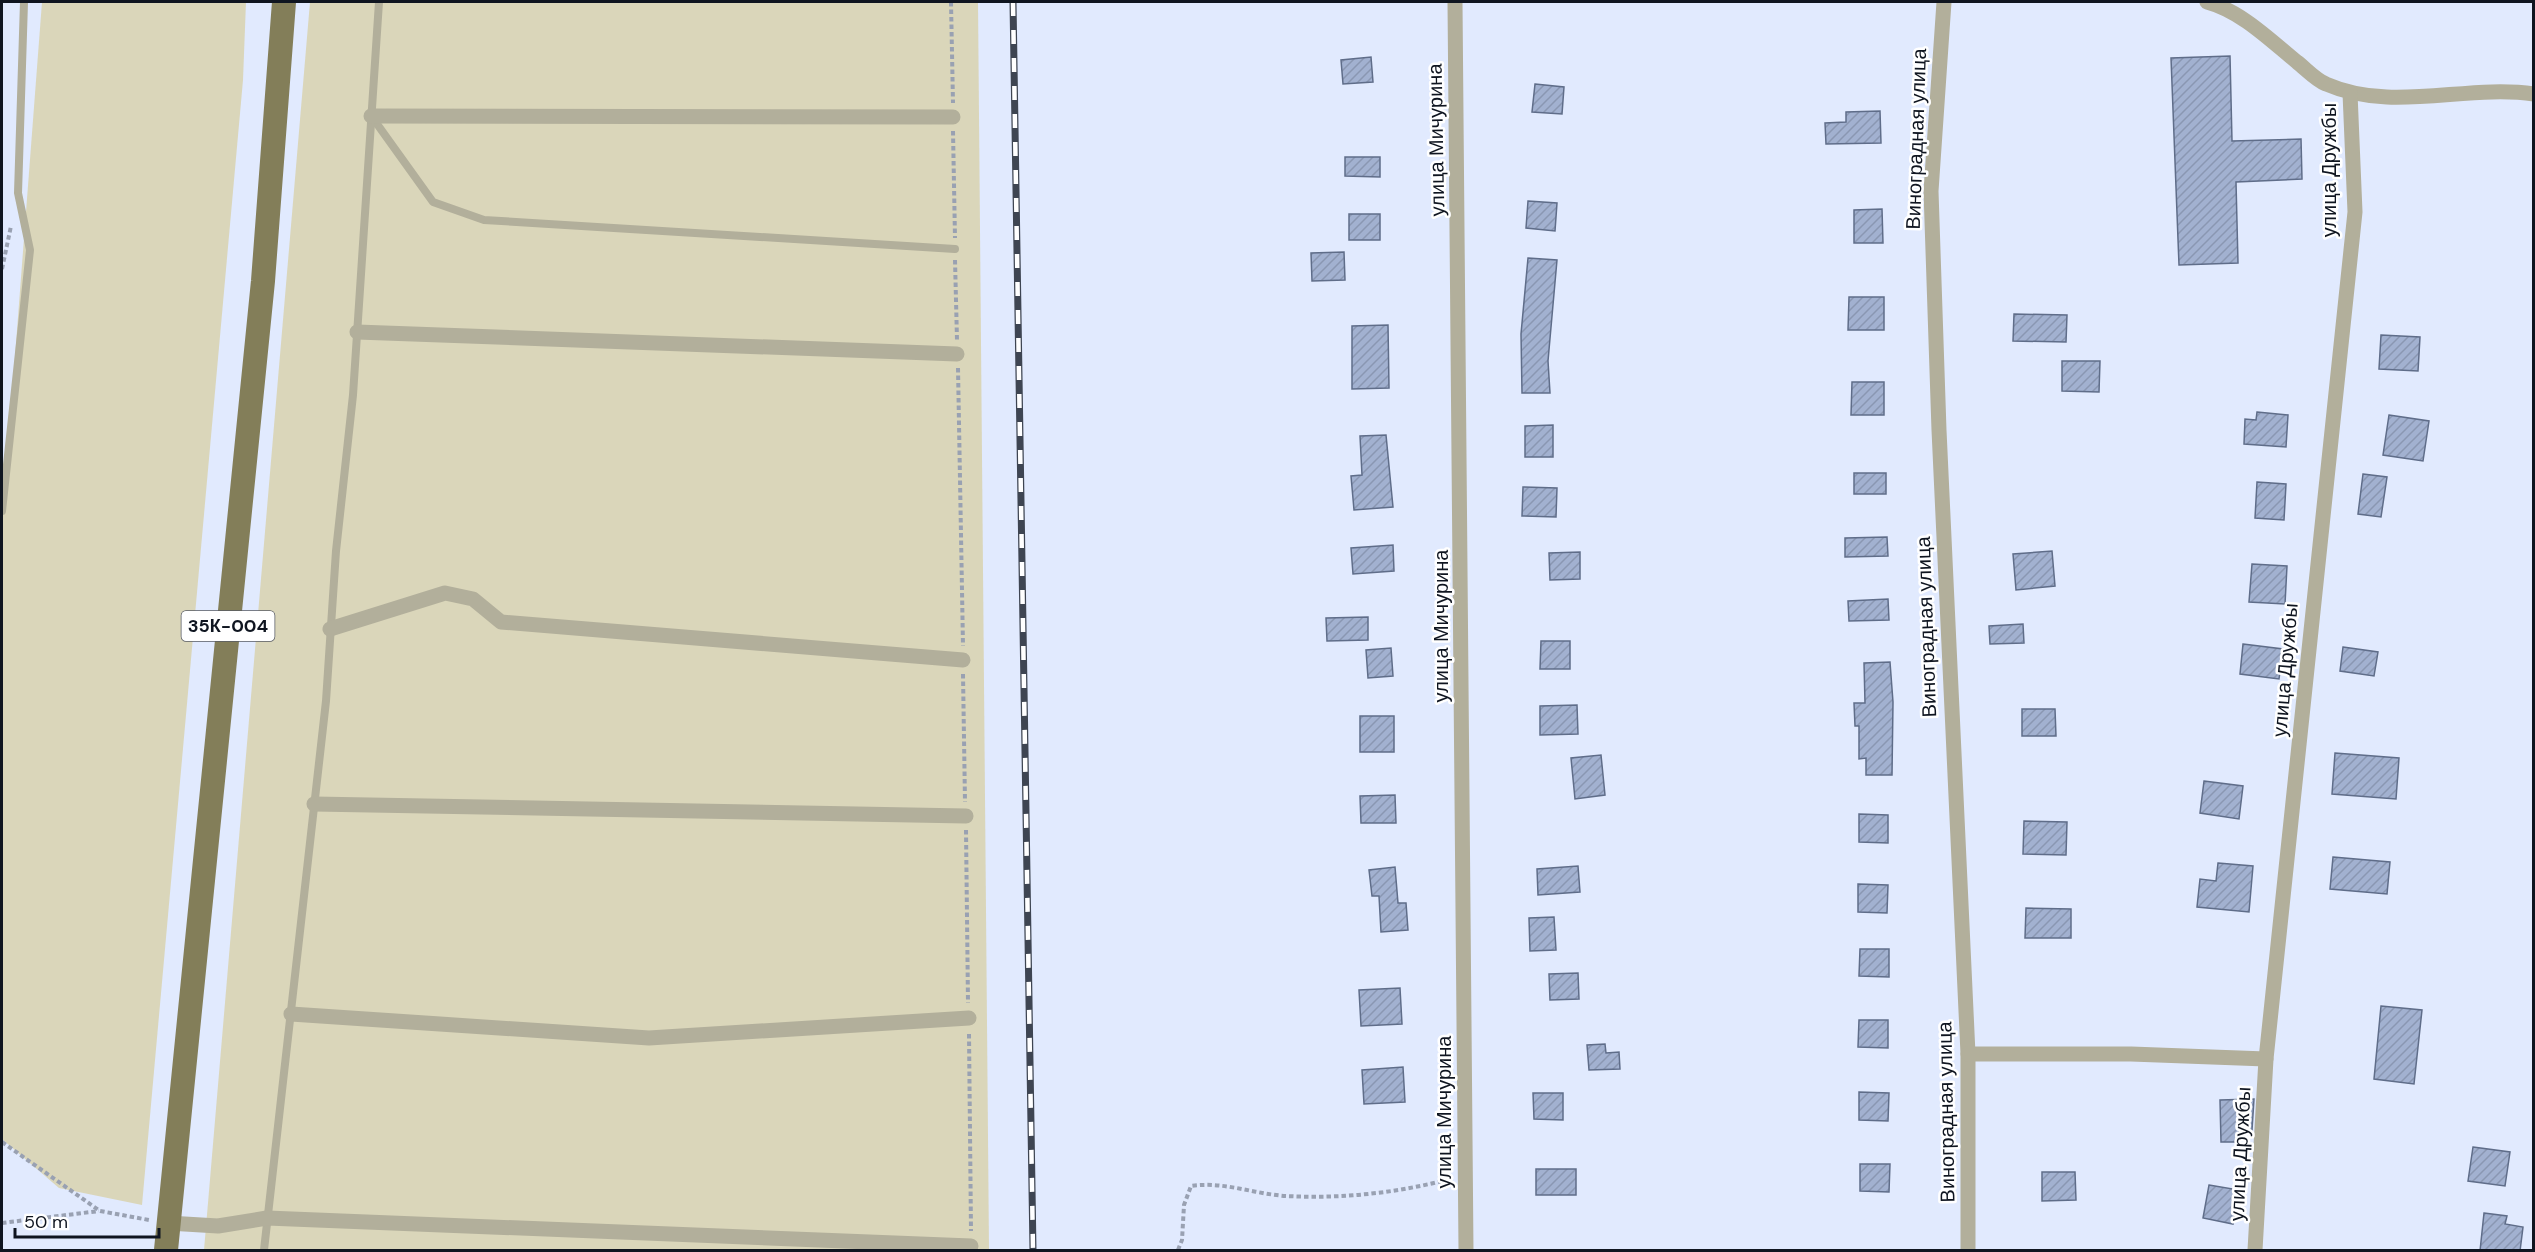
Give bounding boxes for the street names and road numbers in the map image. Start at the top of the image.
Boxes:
street label: Виноградная улица [1900,47,1932,230]
street label: улица Мичурина [1422,63,1450,217]
street label: улица Дружбы [2316,103,2342,237]
street label: Виноградная улица [1910,535,1942,718]
street label: улица Мичурина [1428,549,1454,702]
street label: улица Дружбы [2266,602,2304,738]
road number: 35К-004 [182,611,274,641]
street label: Виноградная улица [1931,1020,1961,1203]
street label: улица Мичурина [1431,1035,1457,1188]
street label: улица Дружбы [2224,1086,2256,1222]

